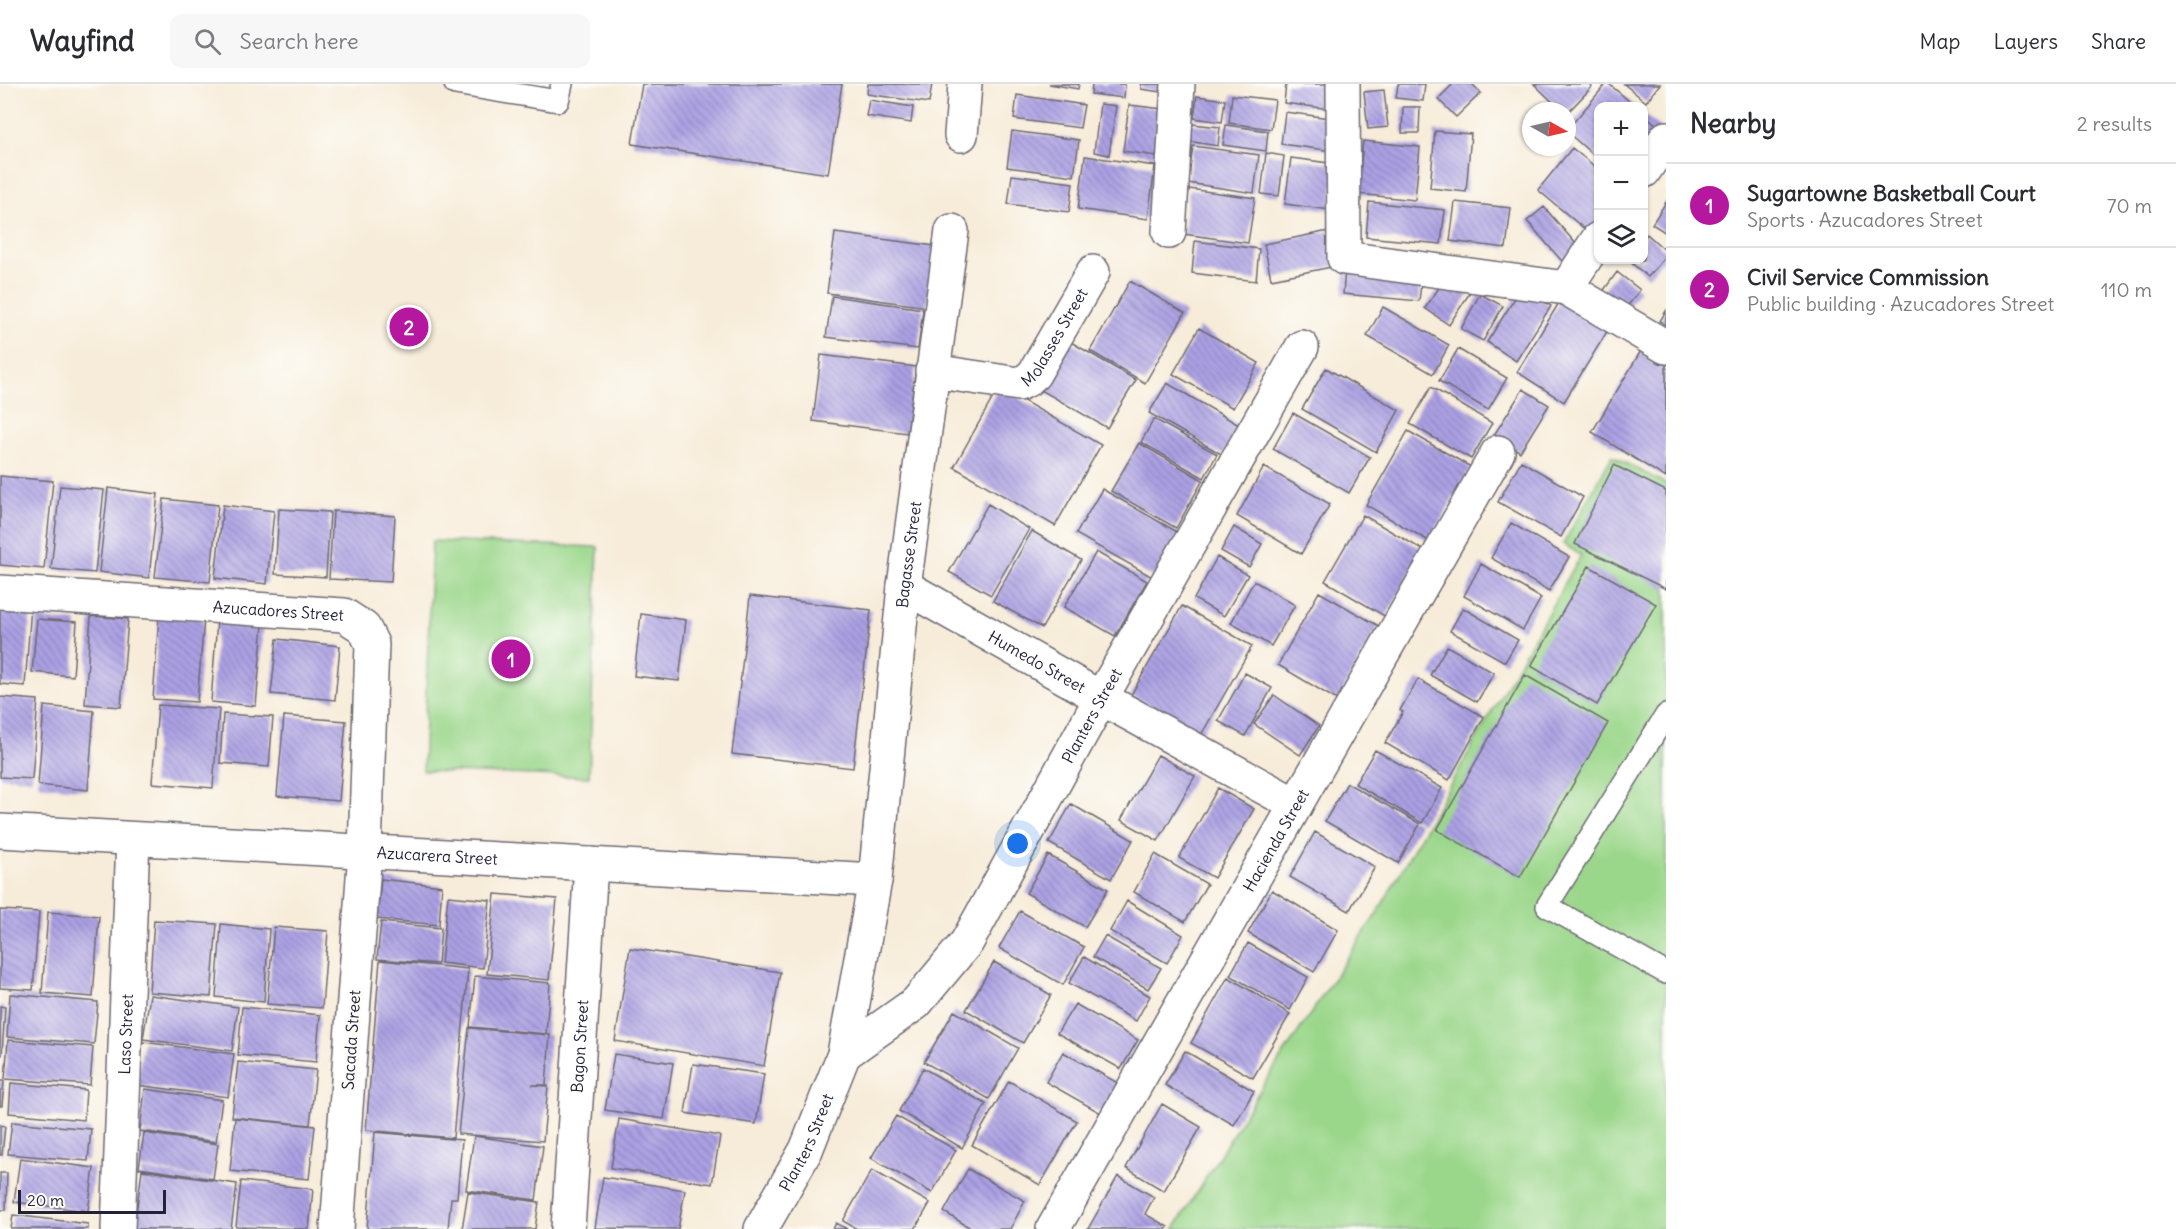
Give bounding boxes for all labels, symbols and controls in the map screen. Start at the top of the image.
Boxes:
search box [170,14,590,68]
text: Wayfind [30,23,134,59]
icon: search [191,25,224,58]
text: Search here [239,27,359,55]
text: Map [1920,28,1960,55]
text: Layers [1993,28,2058,55]
text: Share [2091,28,2146,55]
north arrow [1522,102,1576,156]
map controls [1594,102,1648,264]
button: + [1594,102,1648,156]
text: Nearby [1690,107,1776,140]
text: 2 results [2077,111,2152,136]
button: − [1594,156,1648,210]
text: Sugartowne Basketball Court [1747,179,2036,207]
text: 1 [1706,193,1713,218]
text: 70 m [2107,193,2152,218]
text: Sports · Azucadores Street [1747,207,1983,232]
button: layers [1594,210,1648,264]
text: Civil Service Commission [1747,263,1989,291]
text: 2 [1704,277,1715,302]
text: 110 m [2101,277,2152,302]
street label: Molasses Street [1017,284,1092,391]
text: Public building · Azucadores Street [1747,291,2054,316]
pin: 2 [390,304,428,350]
street label: Bagasse Street [892,499,925,609]
street label: Azucadores Street [212,596,345,625]
street label: Humedo Street [985,626,1090,697]
pin: 1 [492,636,530,682]
street label: Planters Street [1057,664,1126,767]
street label: Hacienda Street [1238,785,1313,895]
your location [1003,829,1032,858]
street label: Azucarera Street [376,842,499,869]
street label: Sacada Street [338,989,365,1091]
street label: Laso Street [114,993,137,1075]
street label: Bagon Street [567,999,592,1094]
street label: Planters Street [775,1090,838,1195]
scale bar [18,1187,166,1214]
text: 20 m [27,1190,64,1210]

